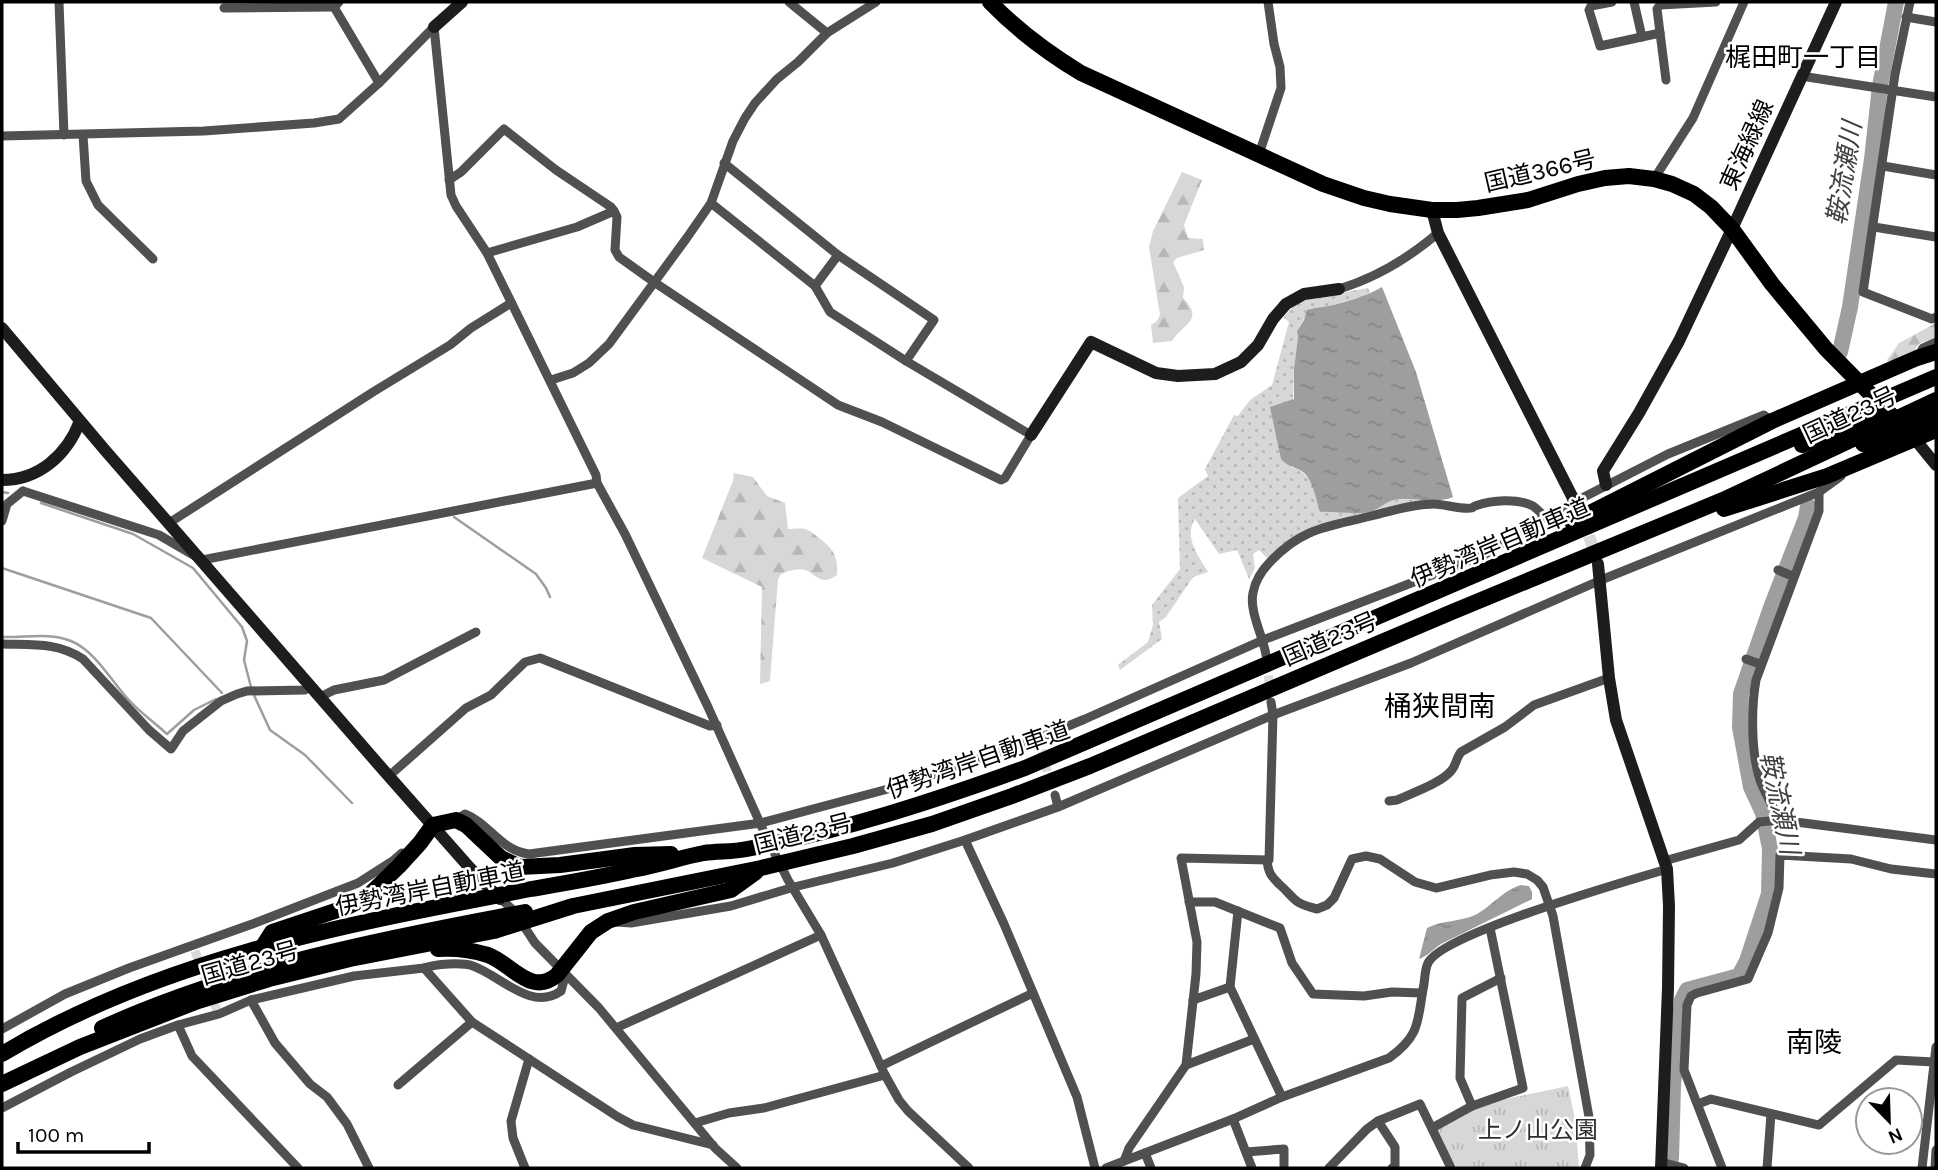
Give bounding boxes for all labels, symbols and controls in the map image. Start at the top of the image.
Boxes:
district label: 梶田町一丁目 [1725,42,1881,73]
street label: 東海緑線 [1715,95,1779,195]
water label: 鞍流瀬川 [1821,116,1868,227]
street label: 国道366号 [1481,145,1599,197]
street label: 国道23号 [1799,381,1901,449]
street label: 伊勢湾岸自動車道 [1406,493,1594,593]
street label: 国道23号 [1278,607,1382,671]
district label: 桶狭間南 [1384,690,1496,723]
street label: 伊勢湾岸自動車道 [883,716,1073,804]
water label: 鞍流瀬川 [1754,749,1806,860]
street label: 国道23号 [751,808,855,860]
street label: 伊勢湾岸自動車道 [333,857,527,921]
street label: 国道23号 [198,936,302,990]
district label: 南陵 [1786,1026,1842,1059]
north arrow [1854,1086,1924,1156]
scale bar [18,1110,149,1154]
park label: 上ノ山公園 [1478,1116,1598,1144]
text: 100 m [28,1123,85,1147]
text: N [1885,1123,1906,1149]

